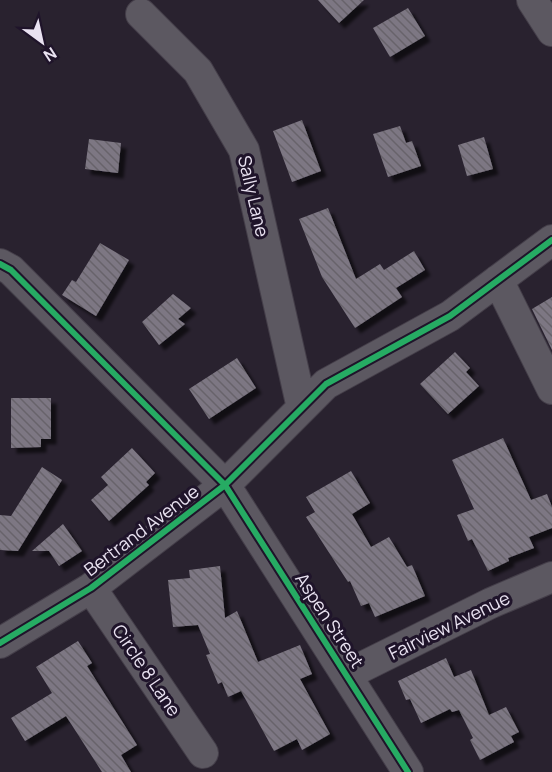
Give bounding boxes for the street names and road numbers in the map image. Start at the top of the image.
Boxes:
street label: Sally Lane [233,153,275,239]
street label: Bertrand Avenue [79,479,203,581]
street label: Aspen Street [290,568,370,672]
street label: Fairview Avenue [384,585,514,665]
street label: Circle 8 Lane [107,619,187,721]

